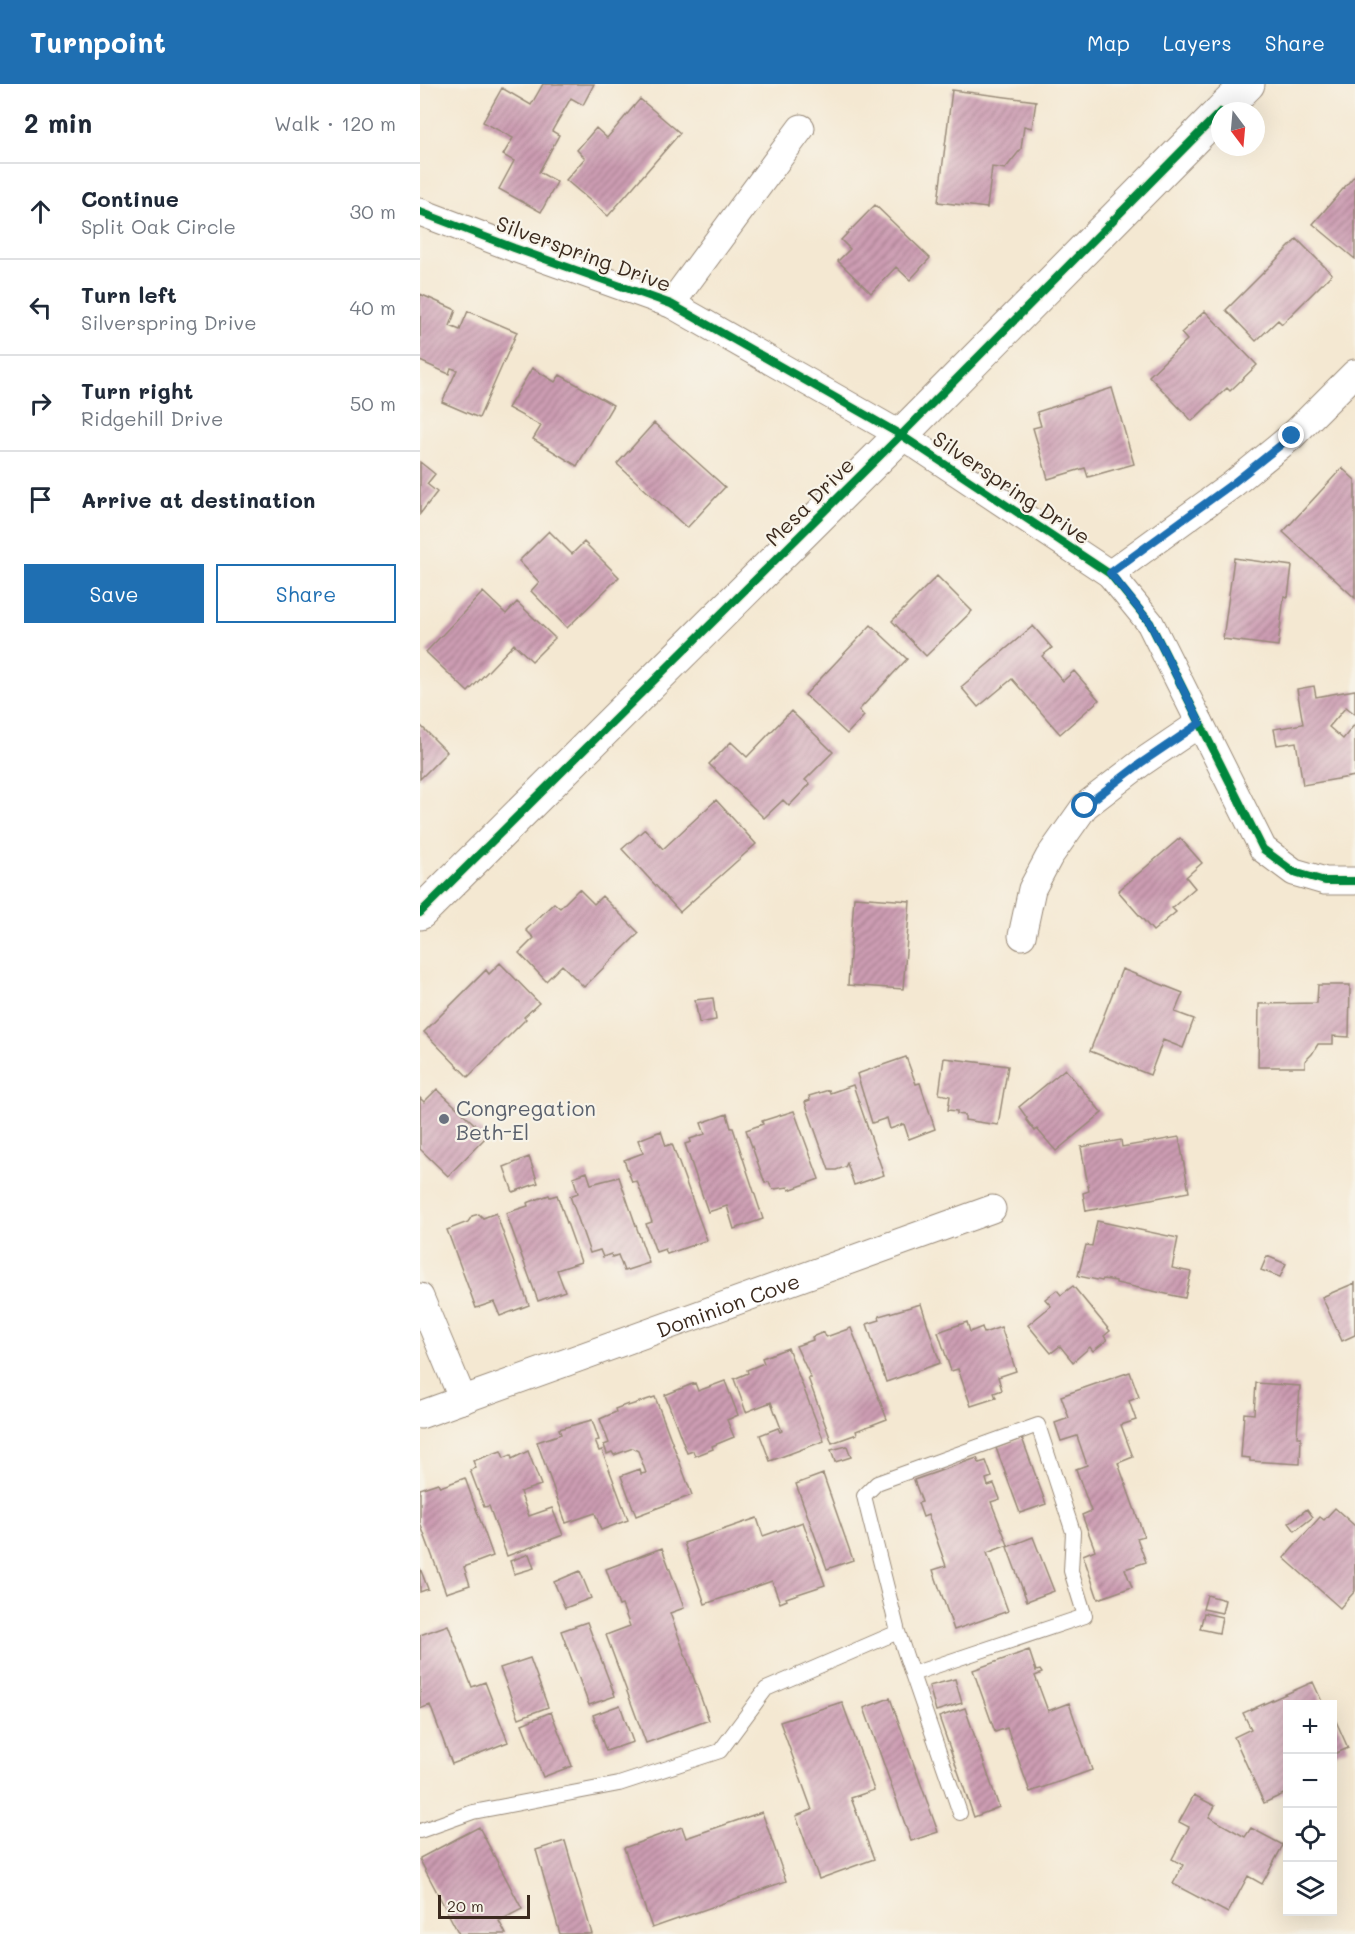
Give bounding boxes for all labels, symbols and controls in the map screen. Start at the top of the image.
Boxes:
text: Turnpoint [30,24,166,60]
text: Map [1087,29,1130,56]
text: Layers [1163,29,1232,56]
text: Share [1265,29,1325,56]
north arrow [1211,102,1265,156]
text: 2 min [24,106,92,140]
text: Walk · 120 m [274,110,396,136]
text: Continue [81,184,179,213]
icon: ahead [24,195,57,228]
text: 30 m [350,198,396,224]
street label: Silverspring Drive [493,209,675,297]
text: Split Oak Circle [81,213,236,239]
text: Turn left [81,280,177,309]
icon: left [24,291,57,324]
text: 40 m [350,294,396,320]
text: Silverspring Drive [81,309,257,335]
text: Turn right [81,376,193,405]
icon: right [24,387,57,420]
text: 50 m [350,390,396,416]
text: Ridgehill Drive [81,405,223,431]
route end [1278,422,1304,448]
street label: Silverspring Drive [928,424,1096,550]
street label: Mesa Drive [759,451,859,551]
icon: arrive [24,483,57,516]
text: Arrive at destination [81,485,316,514]
button: Save [24,564,204,623]
button: Share [216,564,396,623]
route start [1071,792,1097,818]
place label: Congregation Beth-El [456,1094,596,1145]
marker: Congregation Beth-El [437,1112,451,1126]
street label: Dominion Cove [652,1266,803,1342]
map controls [1283,1700,1337,1916]
button: + [1283,1700,1337,1754]
button: − [1283,1754,1337,1808]
button: locate [1283,1808,1337,1862]
button: layers [1283,1862,1337,1916]
scale bar [438,1892,530,1920]
text: 20 m [447,1895,484,1916]

